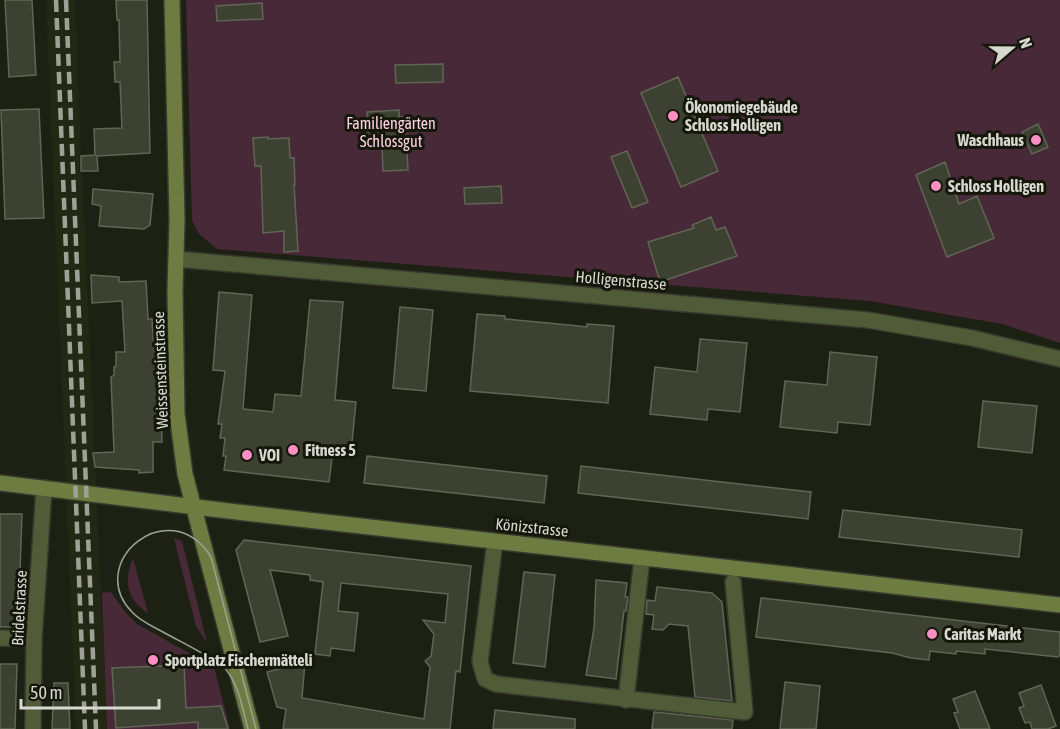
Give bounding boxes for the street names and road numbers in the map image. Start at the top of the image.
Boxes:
street label: Holligenstrasse [575,267,667,294]
street label: Weissensteinstrasse [149,311,171,429]
street label: Könizstrasse [495,514,569,540]
street label: Bridelstrasse [8,570,30,646]

